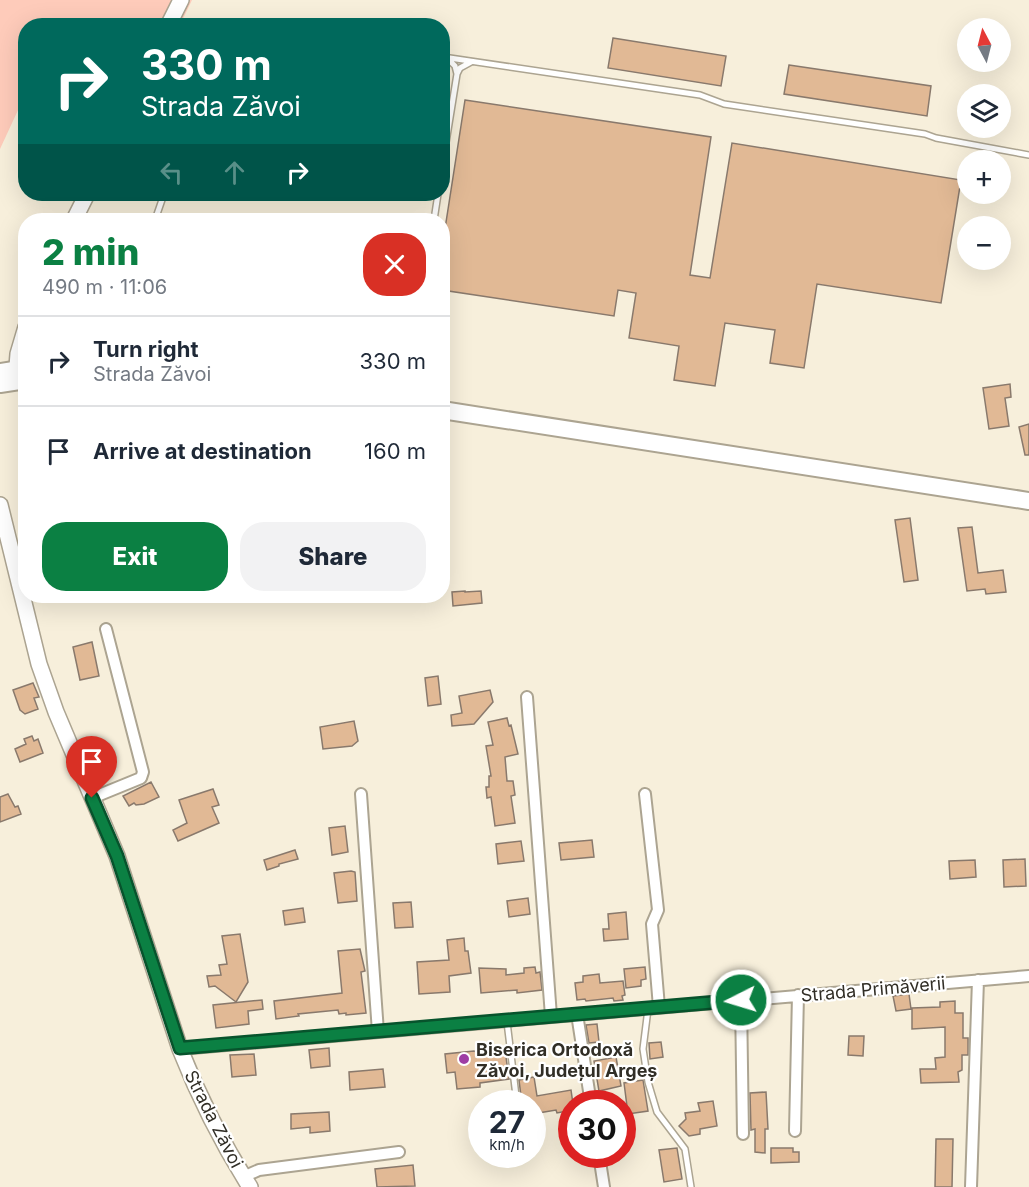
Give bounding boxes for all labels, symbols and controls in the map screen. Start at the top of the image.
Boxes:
north arrow [957,18,1011,72]
map controls [957,18,1011,270]
text: 330 m [141,39,272,90]
icon: right [42,42,120,120]
button: layers [957,84,1011,138]
text: Strada Zăvoi [141,90,301,123]
button: + [957,150,1011,204]
icon: left [155,156,188,189]
icon: ahead [218,156,251,189]
icon: right [281,156,314,189]
button: − [957,216,1011,270]
text: 2 min [42,230,139,274]
button: close [363,233,426,296]
text: 490 m · 11:06 [42,275,167,299]
text: Turn right [93,336,199,362]
icon: right [42,345,75,378]
text: 330 m [359,348,426,374]
text: Strada Zăvoi [93,362,211,386]
icon: arrive [42,435,75,468]
text: Arrive at destination [93,438,312,464]
text: 160 m [364,438,426,464]
button: Exit [42,522,228,591]
button: Share [240,522,426,591]
pin [66,736,117,798]
icon: arrive [75,745,108,778]
position arrow [709,968,773,1032]
street label: Strada Primăverii [800,972,946,1006]
place label: Biserica Ortodoxă Zăvoi, Județul Argeș [476,1039,657,1081]
marker: Biserica Ortodoxă Zăvoi, Județul Argeș [457,1052,471,1066]
street label: Strada Zăvoi [180,1067,248,1171]
speed limit sign: 30 [558,1090,636,1168]
text: 27 [489,1104,525,1140]
text: km/h [489,1135,525,1154]

